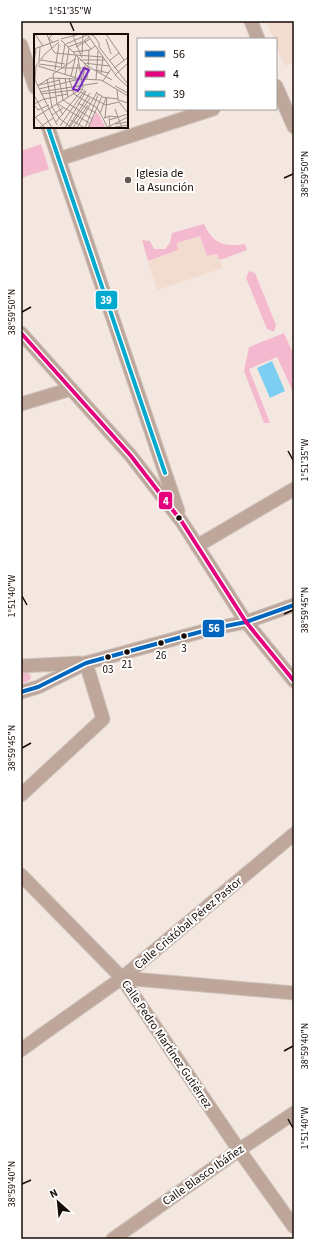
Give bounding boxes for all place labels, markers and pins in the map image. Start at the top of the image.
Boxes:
place label: Iglesia de la Asunción [136,165,194,196]
marker: Iglesia de la Asunción [123,175,133,185]
unlabelled marker [174,513,184,523]
marker: 3 [179,631,189,641]
marker: 26 [156,638,166,648]
place label: 3 [181,641,187,656]
marker: 21 [122,647,132,657]
place label: 26 [156,648,167,663]
marker: 03 [103,652,113,662]
place label: 21 [122,657,132,672]
place label: 03 [103,662,113,677]

